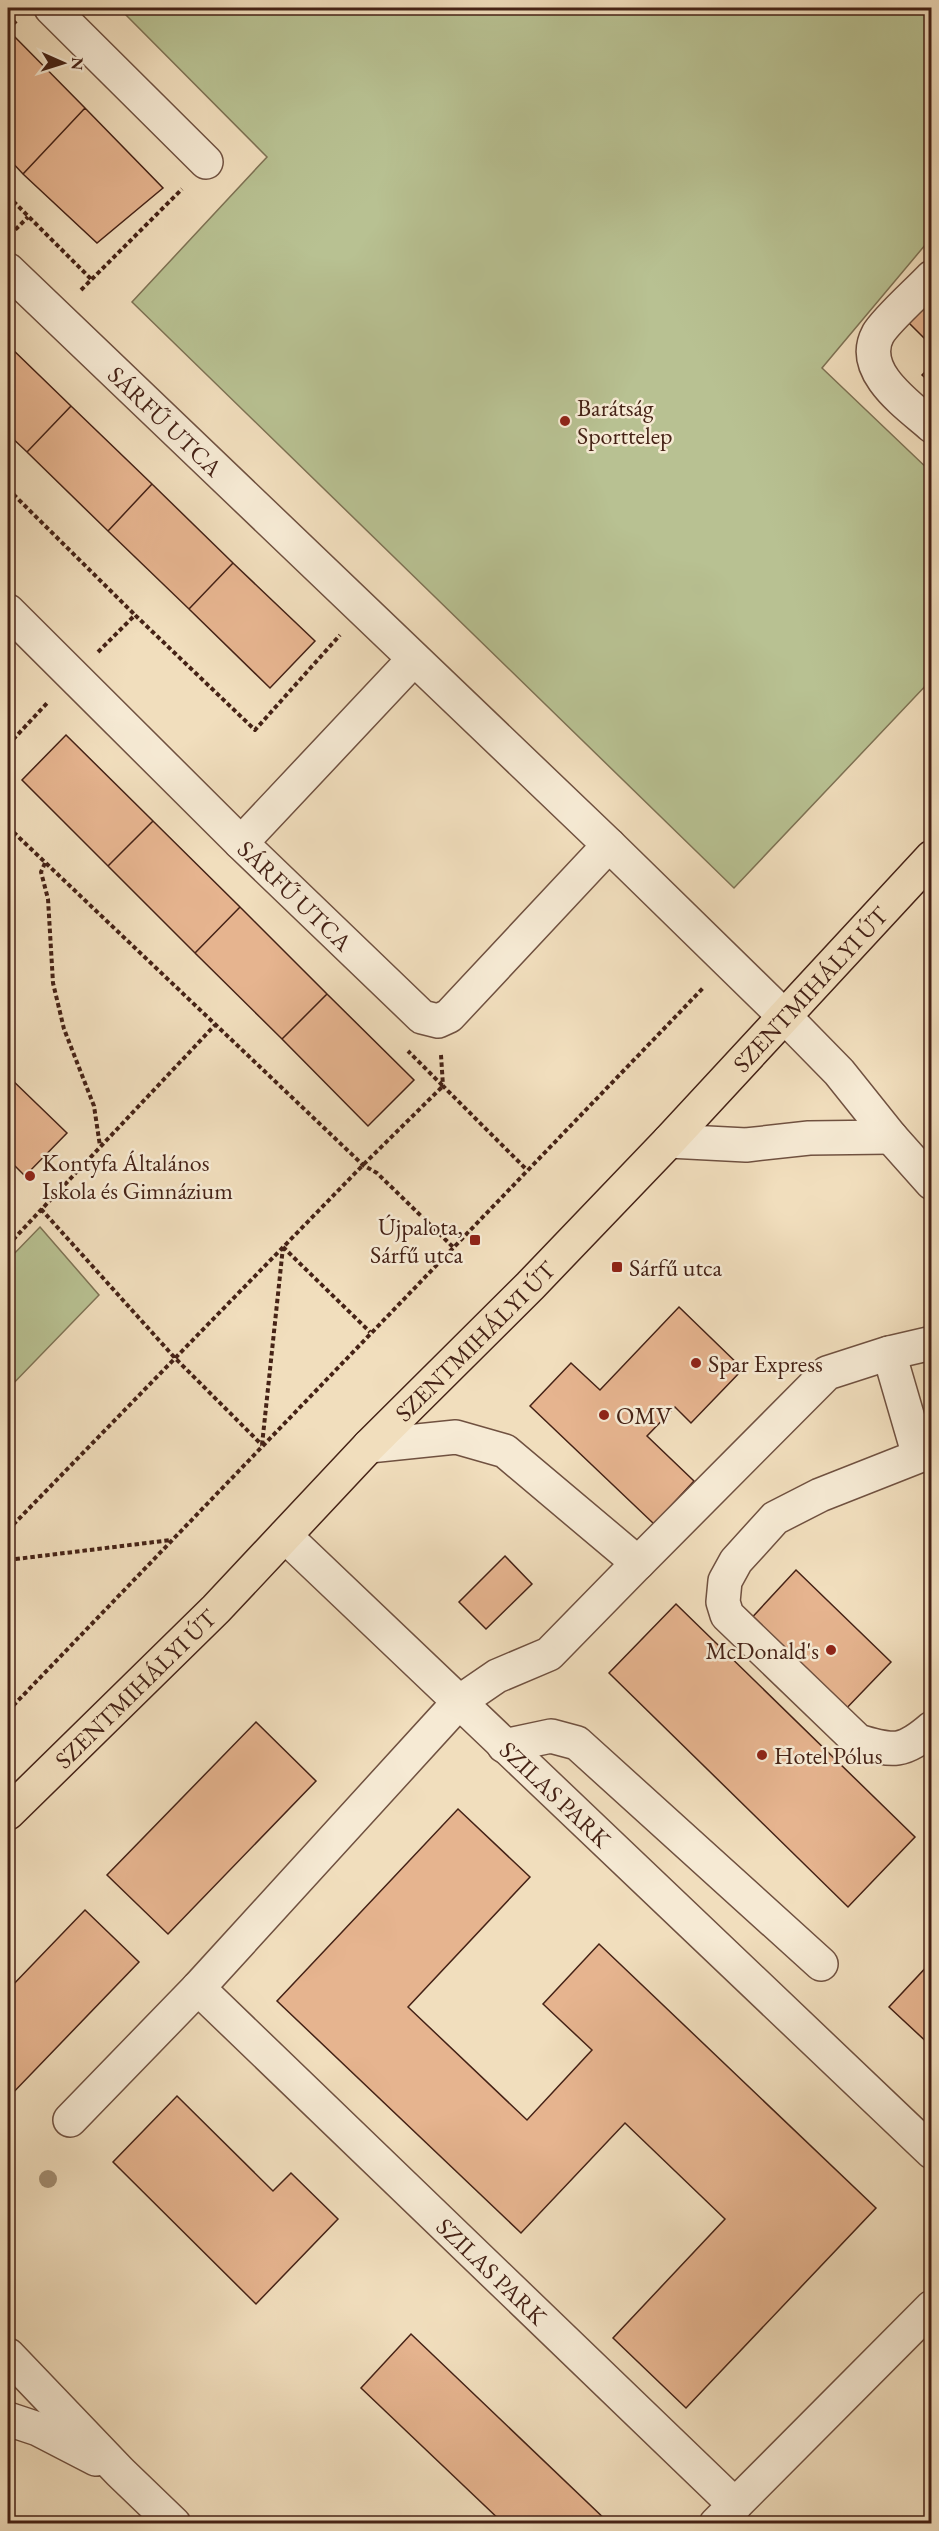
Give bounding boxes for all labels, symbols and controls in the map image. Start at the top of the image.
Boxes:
north arrow [33,33,93,93]
text: N [67,57,88,71]
street label: SÁRFŰ UTCA [102,359,230,483]
place label: Barátság Sporttelep [577,392,673,451]
marker: Barátság Sporttelep [558,414,572,428]
street label: SÁRFŰ UTCA [232,833,359,957]
street label: SZENTMIHÁLYI ÚT [725,899,895,1078]
place label: Kontyfa Általános Iskola és Gimnázium [42,1147,233,1206]
marker: Kontyfa Általános Iskola és Gimnázium [23,1169,37,1183]
place label: Újpalota, Sárfű utca [370,1211,463,1270]
marker: Újpalota, Sárfű utca [468,1233,482,1247]
place label: Sárfű utca [629,1252,722,1283]
street label: SZENTMIHÁLYI ÚT [388,1253,562,1428]
marker: Sárfű utca [610,1260,624,1274]
place label: Spar Express [708,1348,823,1379]
marker: Spar Express [689,1356,703,1370]
place label: OMV [616,1400,673,1431]
marker: OMV [597,1408,611,1422]
street label: SZENTMIHÁLYI ÚT [48,1601,223,1775]
place label: McDonald's [705,1635,819,1666]
marker: McDonald's [824,1643,838,1657]
street label: SZILAS PARK [494,1734,618,1854]
place label: Hotel Pólus [774,1740,883,1771]
marker: Hotel Pólus [755,1748,769,1762]
street label: SZILAS PARK [430,2211,554,2332]

